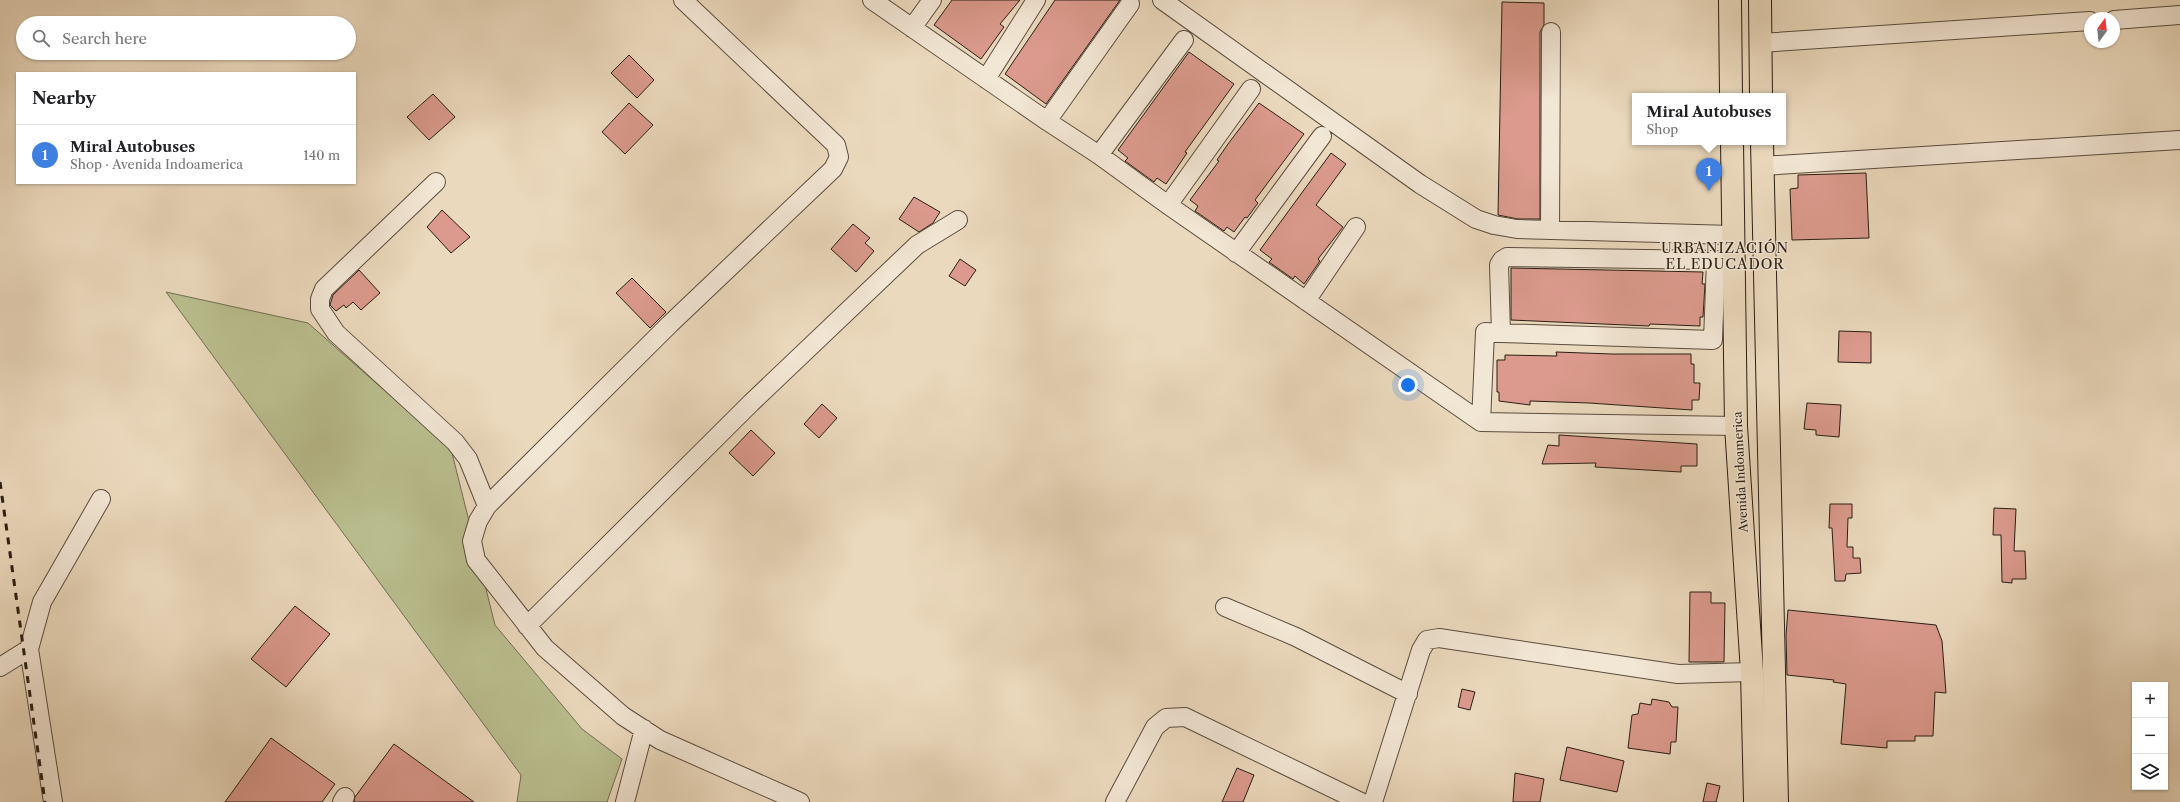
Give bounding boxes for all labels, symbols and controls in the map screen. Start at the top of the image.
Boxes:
north arrow [2084,12,2120,48]
search box [16,16,356,60]
icon: search [30,27,52,49]
text: Search here [62,29,147,48]
text: Nearby [32,88,96,108]
popup [1632,93,1786,145]
text: Miral Autobuses [1646,102,1772,121]
text: Shop [1646,121,1678,137]
text: Miral Autobuses [70,137,195,156]
text: 1 [42,147,48,163]
text: 140 m [303,147,340,163]
text: Shop · Avenida Indoamerica [70,156,243,172]
pin: 1 [1696,158,1722,191]
district label: URBANIZACIÓN EL EDUCADOR [1661,238,1789,273]
your location [1398,375,1418,395]
street label: Avenida Indoamerica [1729,410,1751,534]
map controls [2132,682,2168,790]
button: + [2132,682,2168,718]
button: − [2132,718,2168,754]
button: layers [2132,754,2168,790]

